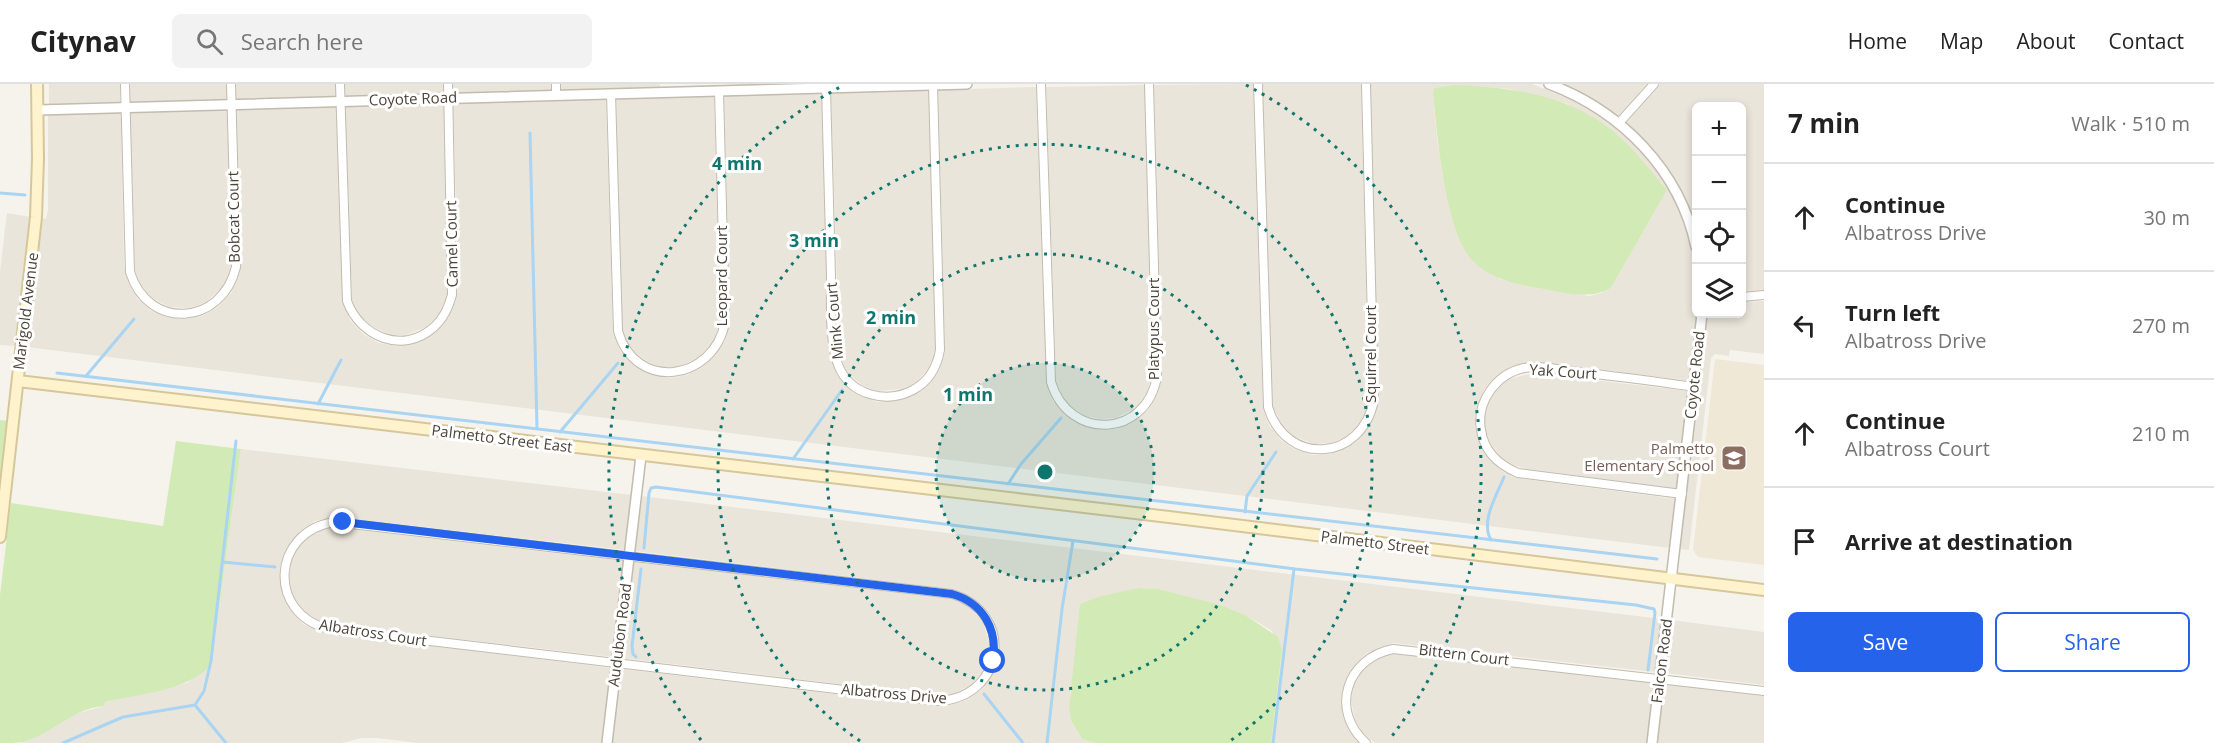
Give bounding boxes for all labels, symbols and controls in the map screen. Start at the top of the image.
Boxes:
search box [172,14,592,68]
text: Citynav [30,22,136,60]
icon: search [193,25,226,58]
text: Search here [241,26,363,56]
text: Home [1848,27,1907,55]
text: Map [1940,27,1983,55]
text: About [2016,27,2076,55]
text: Contact [2109,27,2184,55]
street label: Coyote Road [368,86,458,110]
map controls [1692,102,1746,318]
button: + [1692,102,1746,156]
text: 7 min [1788,105,1860,141]
text: Walk · 510 m [2071,110,2190,137]
text: 4 min [712,151,762,175]
button: − [1692,156,1746,210]
street label: Bobcat Court [222,171,244,263]
text: Continue [1845,189,1945,219]
street label: Camel Court [440,200,462,288]
icon: ahead [1788,201,1821,234]
text: 30 m [2143,204,2190,231]
button: locate [1692,210,1746,264]
text: Albatross Drive [1845,219,1987,246]
street label: Leopard Court [711,225,731,327]
text: 3 min [789,228,839,252]
street label: Marigold Avenue [8,251,42,371]
button: layers [1692,264,1746,318]
street label: Platypus Court [1143,278,1163,380]
street label: Mink Court [821,282,847,361]
text: Turn left [1845,297,1940,327]
text: 2 min [866,305,916,329]
street label: Squirrel Court [1360,305,1380,403]
icon: left [1788,309,1821,342]
text: 270 m [2132,312,2190,339]
text: Albatross Drive [1845,327,1987,354]
street label: Coyote Road [1679,330,1709,420]
street label: Yak Court [1529,359,1598,383]
text: 1 min [943,382,993,406]
text: Continue [1845,405,1945,435]
icon: ahead [1788,417,1821,450]
street label: Palmetto Street East [430,419,574,457]
text: 210 m [2132,420,2190,447]
text: Albatross Court [1845,435,1990,462]
place label: Palmetto Elementary School [1584,438,1714,475]
school or university icon: Palmetto Elementary School [1719,443,1749,473]
centre of rings [1035,462,1055,482]
route end [329,508,355,534]
street label: Palmetto Street [1320,525,1430,559]
icon: arrive [1788,525,1821,558]
text: Arrive at destination [1845,526,2073,556]
street label: Audubon Road [603,582,635,688]
button: Save [1788,612,1983,672]
button: Share [1995,612,2190,672]
street label: Albatross Court [318,614,428,650]
street label: Falcon Road [1646,617,1676,704]
street label: Bittern Court [1418,639,1510,669]
route start [979,647,1005,673]
street label: Albatross Drive [840,678,948,708]

